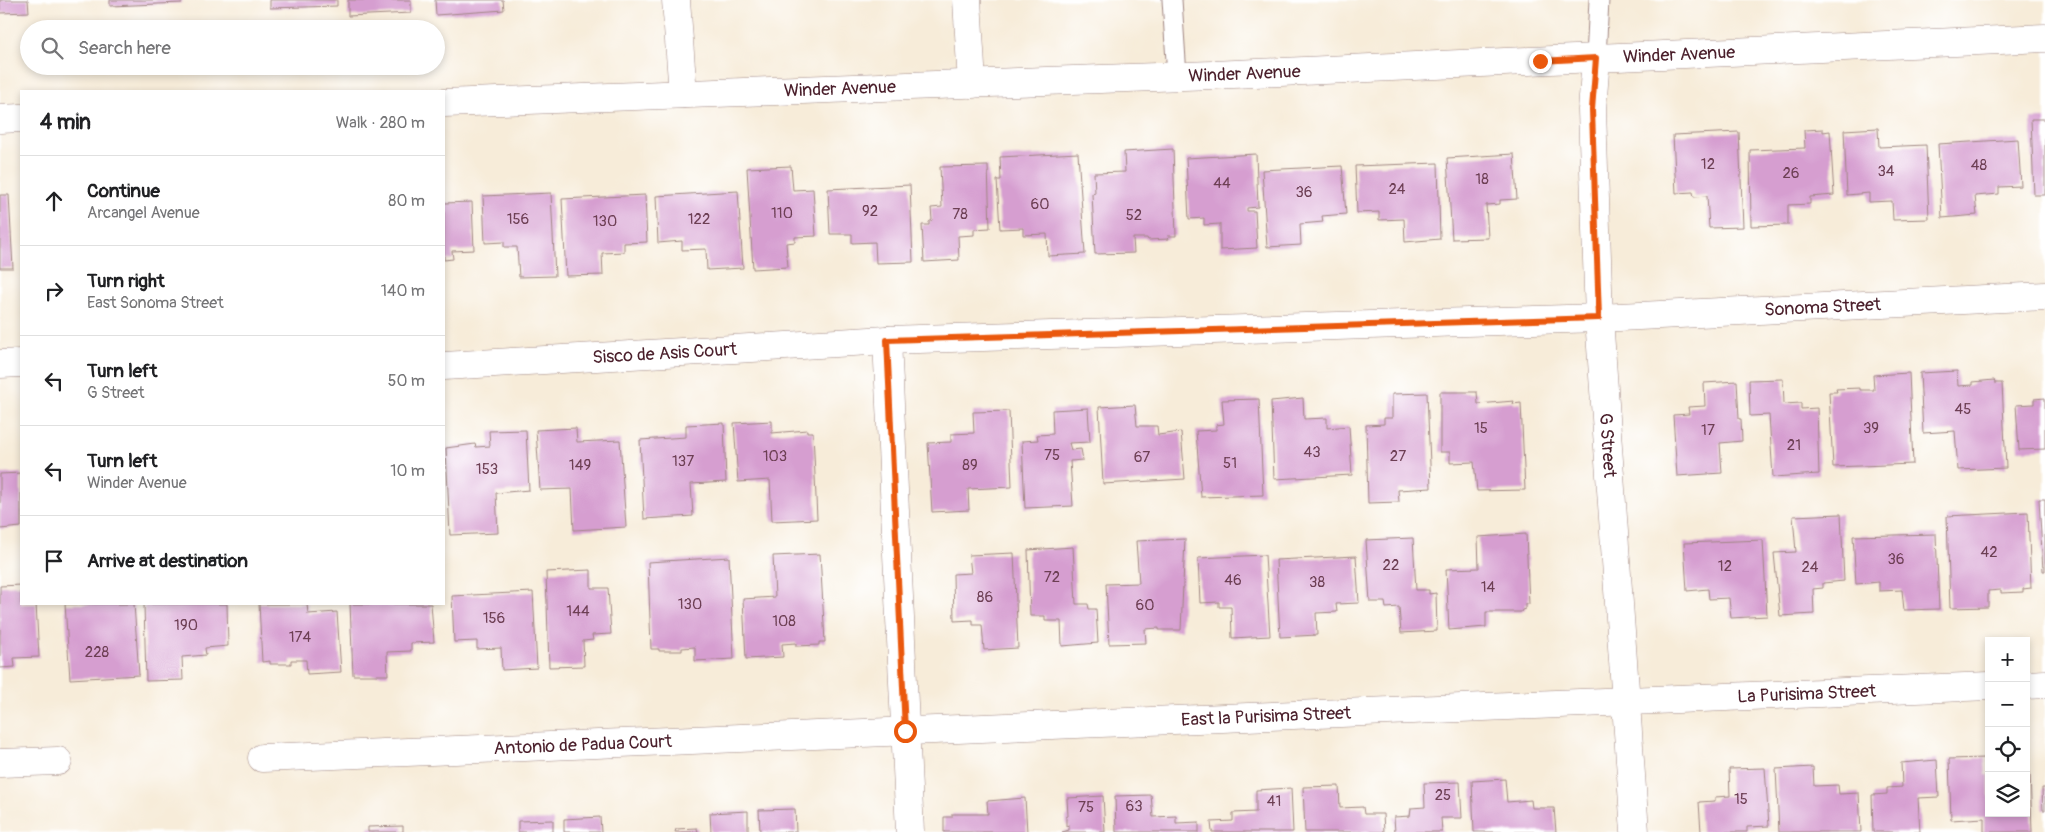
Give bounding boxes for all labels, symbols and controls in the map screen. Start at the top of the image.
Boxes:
search box [20,20,445,75]
icon: search [38,34,66,62]
text: Search here [78,36,171,60]
street label: Winder Avenue [1622,41,1736,69]
route end [1529,50,1552,73]
street label: Winder Avenue [1188,60,1301,88]
street label: Winder Avenue [783,76,896,103]
text: 4 min [40,109,91,136]
text: Walk · 280 m [336,113,425,133]
house number: 12 [1701,155,1715,174]
house number: 48 [1971,156,1988,175]
house number: 34 [1877,162,1895,181]
house number: 26 [1782,164,1800,183]
house number: 18 [1475,170,1489,189]
house number: 44 [1213,174,1231,193]
text: Continue [87,179,160,203]
house number: 24 [1388,180,1406,199]
house number: 36 [1295,183,1313,202]
icon: ahead [40,187,68,215]
text: 80 m [388,191,425,211]
house number: 60 [1031,195,1049,214]
house number: 92 [862,202,878,221]
text: Arcangel Avenue [87,203,200,223]
house number: 110 [771,204,793,223]
house number: 78 [952,205,968,224]
house number: 52 [1126,206,1142,225]
house number: 156 [507,210,529,229]
house number: 122 [688,210,710,229]
house number: 130 [593,212,617,231]
text: Turn right [87,269,165,293]
icon: right [40,277,68,305]
text: 140 m [381,281,425,301]
text: East Sonoma Street [87,293,224,313]
street label: Sonoma Street [1764,293,1882,322]
street label: Sisco de Asis Court [592,338,738,369]
text: Turn left [87,359,157,383]
icon: left [40,367,68,395]
text: 50 m [388,371,425,391]
text: G Street [87,383,144,403]
house number: 45 [1955,400,1971,419]
street label: G Street [1594,412,1621,479]
house number: 15 [1474,419,1488,438]
house number: 39 [1863,419,1879,438]
house number: 17 [1701,421,1715,440]
house number: 21 [1787,436,1801,455]
house number: 43 [1303,443,1321,462]
house number: 75 [1044,446,1060,465]
house number: 103 [763,447,787,466]
house number: 27 [1390,447,1406,466]
house number: 67 [1134,448,1150,467]
text: Turn left [87,449,157,473]
house number: 137 [672,452,694,471]
house number: 51 [1223,454,1237,473]
house number: 149 [569,456,591,475]
house number: 89 [962,456,978,475]
icon: left [40,457,68,485]
house number: 153 [476,460,498,479]
text: 10 m [390,461,425,481]
text: Winder Avenue [87,473,187,493]
house number: 42 [1980,543,1998,562]
icon: arrive [40,547,68,575]
text: Arrive at destination [87,549,248,573]
house number: 36 [1887,550,1905,569]
house number: 22 [1383,556,1399,575]
house number: 12 [1718,557,1732,576]
house number: 24 [1801,558,1819,577]
house number: 72 [1044,568,1060,587]
house number: 46 [1224,571,1242,590]
house number: 38 [1309,573,1325,592]
house number: 14 [1481,578,1496,597]
house number: 86 [977,588,993,607]
house number: 130 [678,595,702,614]
house number: 60 [1136,596,1154,615]
house number: 144 [566,602,590,621]
house number: 156 [483,609,505,628]
house number: 108 [772,612,796,631]
house number: 190 [174,616,198,635]
house number: 174 [289,628,312,647]
map controls [1985,637,2030,817]
button: + [1985,637,2030,682]
house number: 228 [85,643,110,662]
street label: La Purisima Street [1737,680,1877,708]
button: − [1985,682,2030,727]
street label: East la Purisima Street [1181,702,1352,732]
route start [894,720,917,743]
button: locate [1985,727,2030,772]
street label: Antonio de Padua Court [493,730,673,760]
button: layers [1985,772,2030,817]
house number: 25 [1435,786,1451,805]
house number: 15 [1734,790,1748,809]
house number: 41 [1267,792,1281,811]
house number: 63 [1125,797,1143,816]
house number: 75 [1078,798,1094,817]

